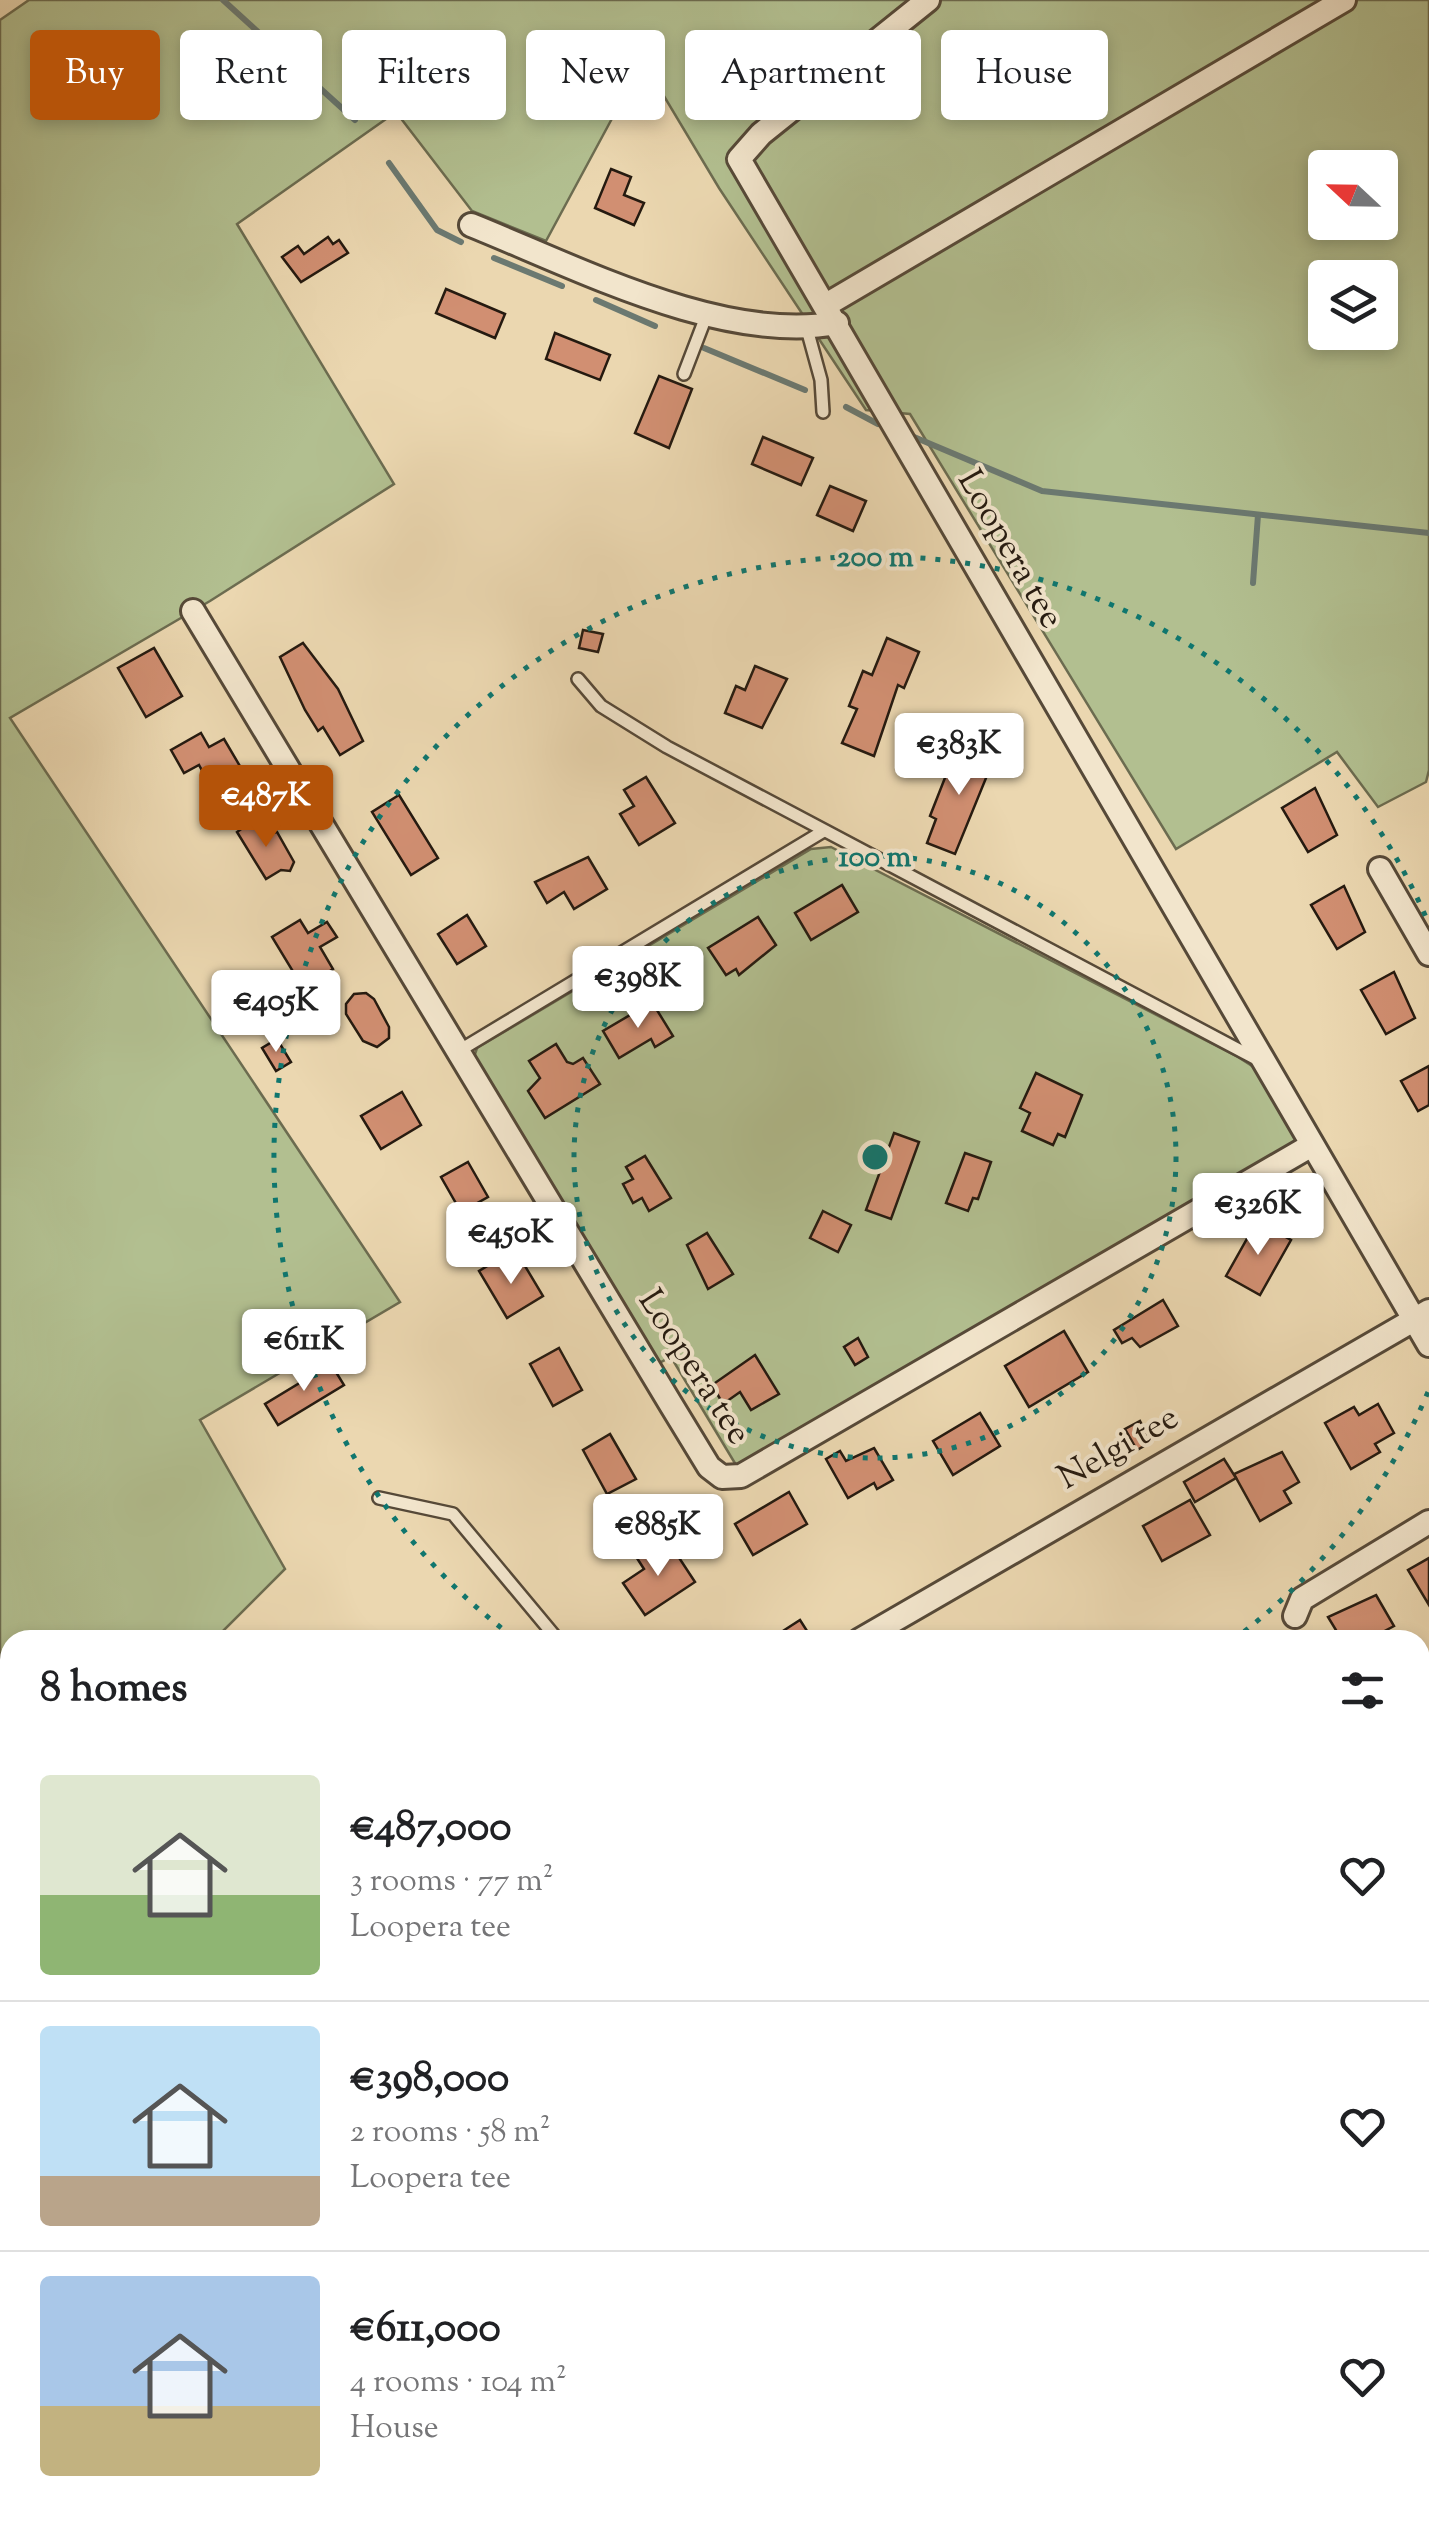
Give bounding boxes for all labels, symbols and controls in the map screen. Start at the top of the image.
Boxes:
chip: Buy [30,30,160,120]
chip: Rent [180,30,322,120]
chip: Filters [342,30,506,120]
chip: New [526,30,665,120]
chip: Apartment [685,30,921,120]
chip: House [941,30,1108,120]
north arrow [1308,150,1398,240]
map controls [1308,150,1398,350]
button: layers [1308,260,1398,350]
street label: Loopera tee [943,461,1075,639]
text: 200 m [837,537,914,580]
pin: €383K [889,713,1029,798]
text: €383K [917,722,1001,768]
pin: €487K [196,765,336,850]
text: €487K [221,774,311,820]
text: 100 m [839,837,912,880]
pin: €398K [568,946,708,1031]
text: €398K [594,955,682,1001]
pin: €405K [206,970,346,1055]
text: €405K [233,979,319,1025]
centre of rings [857,1139,893,1175]
pin: €326K [1188,1173,1328,1258]
text: €326K [1215,1182,1301,1228]
pin: €450K [441,1202,581,1287]
text: €450K [468,1211,554,1257]
street label: Loopera tee [624,1280,762,1456]
pin: €611K [234,1309,374,1394]
text: €611K [264,1318,344,1364]
street label: Nelgi tee [1049,1394,1189,1504]
pin: €885K [588,1494,728,1579]
text: €885K [615,1503,701,1549]
text: 8 homes [40,1660,188,1720]
icon: filters [1335,1663,1390,1718]
text: €487,000 [350,1799,511,1859]
icon: home [120,1815,240,1935]
icon: heart [1335,1848,1390,1903]
text: 3 rooms · 77 m² [350,1859,554,1905]
text: Loopera tee [350,1905,511,1951]
text: €398,000 [350,2050,509,2110]
icon: home [120,2066,240,2186]
icon: heart [1335,2099,1390,2154]
text: 2 rooms · 58 m² [350,2110,551,2156]
text: Loopera tee [350,2156,511,2202]
text: €611,000 [350,2300,501,2360]
icon: home [120,2316,240,2436]
icon: heart [1335,2349,1390,2404]
text: 4 rooms · 104 m² [350,2360,567,2406]
text: House [350,2406,439,2452]

